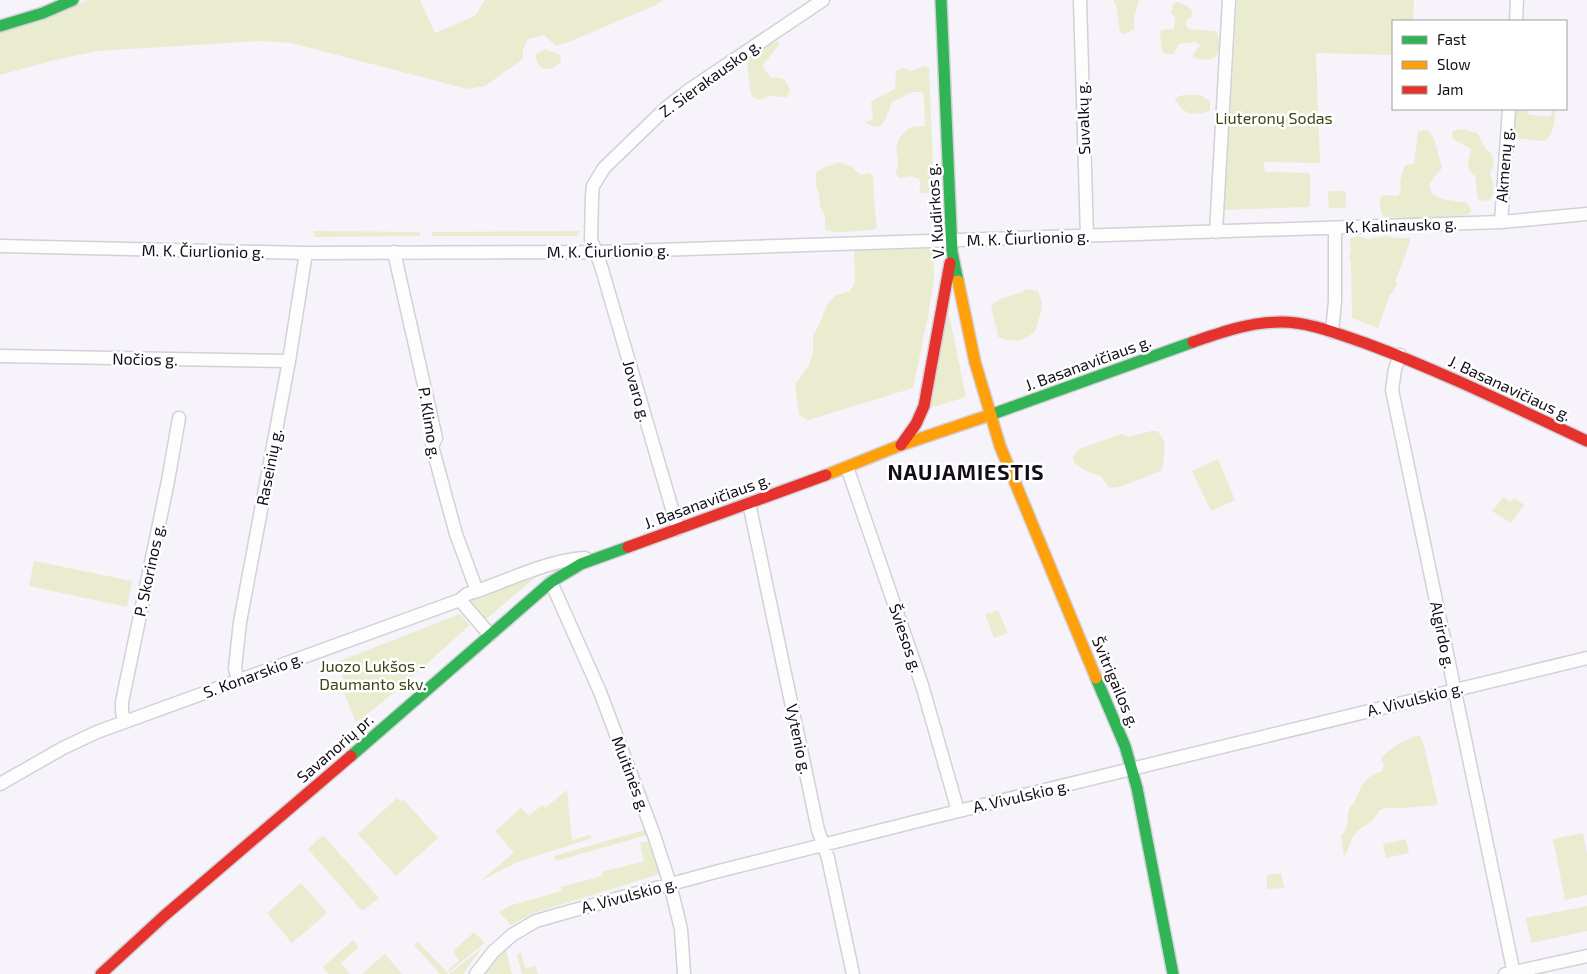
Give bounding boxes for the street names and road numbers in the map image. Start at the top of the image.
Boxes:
street label: Z. Sierakausko g. [655,35,764,121]
street label: Suvalkų g. [1072,81,1093,155]
street label: Akmenų g. [1491,127,1516,203]
street label: V. Kudirkos g. [922,163,947,259]
street label: K. Kalinausko g. [1345,213,1457,236]
street label: M. K. Čiurlionio g. [966,226,1090,249]
street label: M. K. Čiurlionio g. [141,240,265,261]
street label: M. K. Čiurlionio g. [546,240,670,261]
street label: J. Basanavičiaus g. [1022,331,1153,394]
street label: Nočios g. [112,348,178,369]
street label: J. Basanavičiaus g. [1446,351,1574,424]
street label: Jovaro g. [620,358,655,424]
street label: P. Klimo g. [415,385,446,460]
street label: Raseinių g. [252,427,285,507]
street label: J. Basanavičiaus g. [641,469,772,532]
street label: P. Skorinos g. [129,522,168,618]
street label: Algirdo g. [1427,600,1460,670]
street label: Šviesos g. [886,601,927,675]
street label: Švitrigailos g. [1089,633,1144,730]
street label: S. Konarskio g. [200,648,305,701]
street label: A. Vivulskio g. [1365,677,1465,720]
street label: Vytenio g. [783,702,816,776]
street label: Savanorių pr. [293,709,377,786]
street label: Muitinės g. [608,733,655,814]
street label: A. Vivulskio g. [971,775,1071,816]
street label: A. Vivulskio g. [579,873,679,916]

